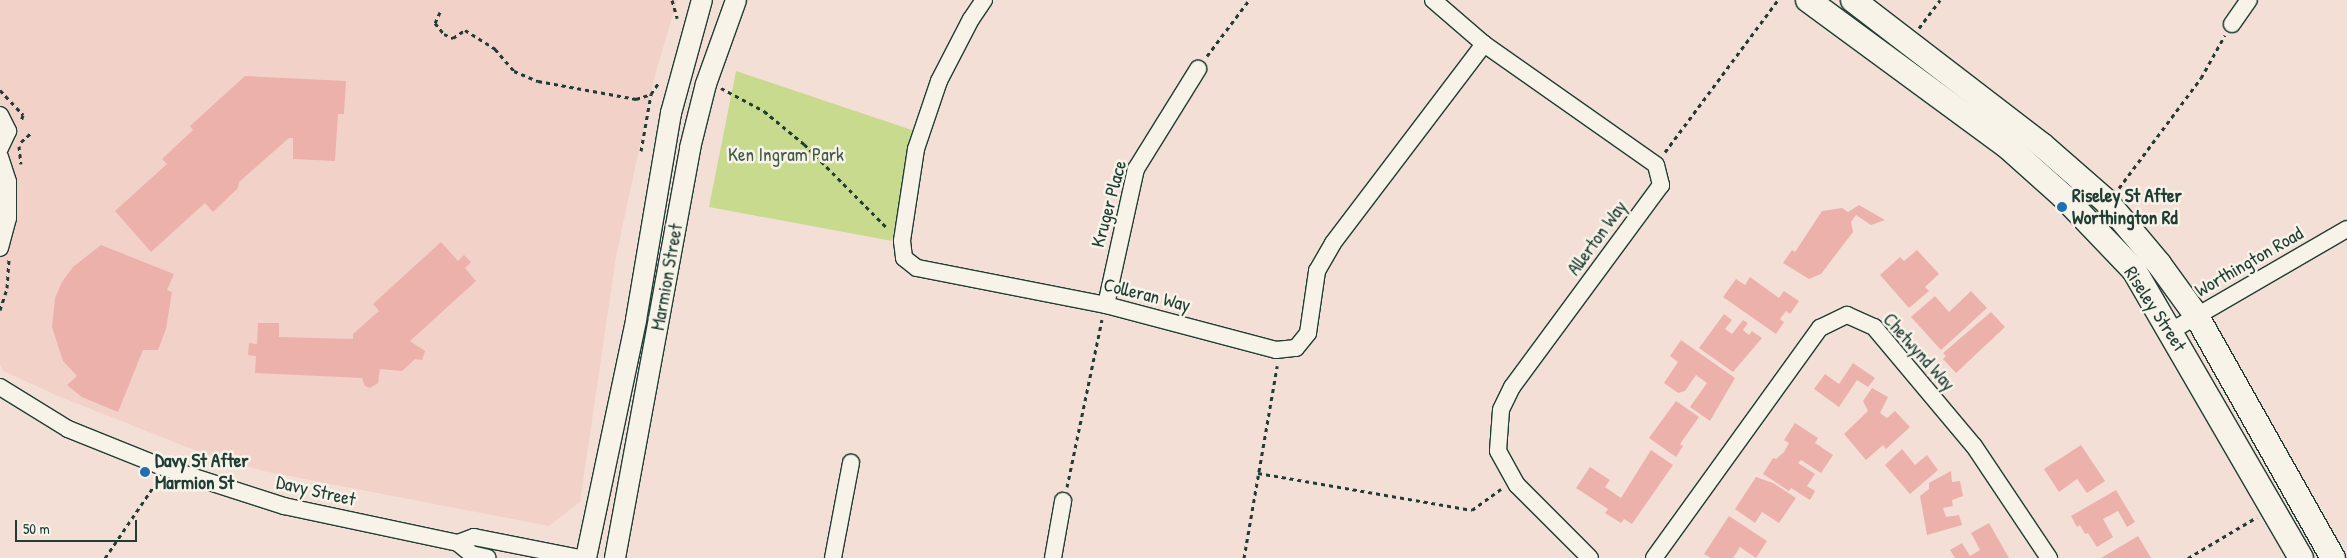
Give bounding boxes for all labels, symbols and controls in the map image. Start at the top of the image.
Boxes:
park label: Ken Ingram Park [728,144,844,166]
street label: Kruger Place [1086,158,1132,250]
place label: Riseley St After Worthington Rd [2072,185,2182,229]
street label: Allerton Way [1562,196,1632,280]
marker: Riseley St After Worthington Rd [2056,201,2068,213]
street label: Marmion Street [646,222,688,332]
street label: Worthington Road [2191,222,2307,302]
street label: Riseley Street [2119,262,2191,356]
street label: Colleran Way [1101,273,1193,317]
street label: Chetwynd Way [1878,308,1960,396]
place label: Davy St After Marmion St [155,450,249,494]
marker: Davy St After Marmion St [139,466,151,478]
street label: Davy Street [274,471,358,511]
scale bar [18,510,140,542]
text: 50 m [23,518,50,539]

